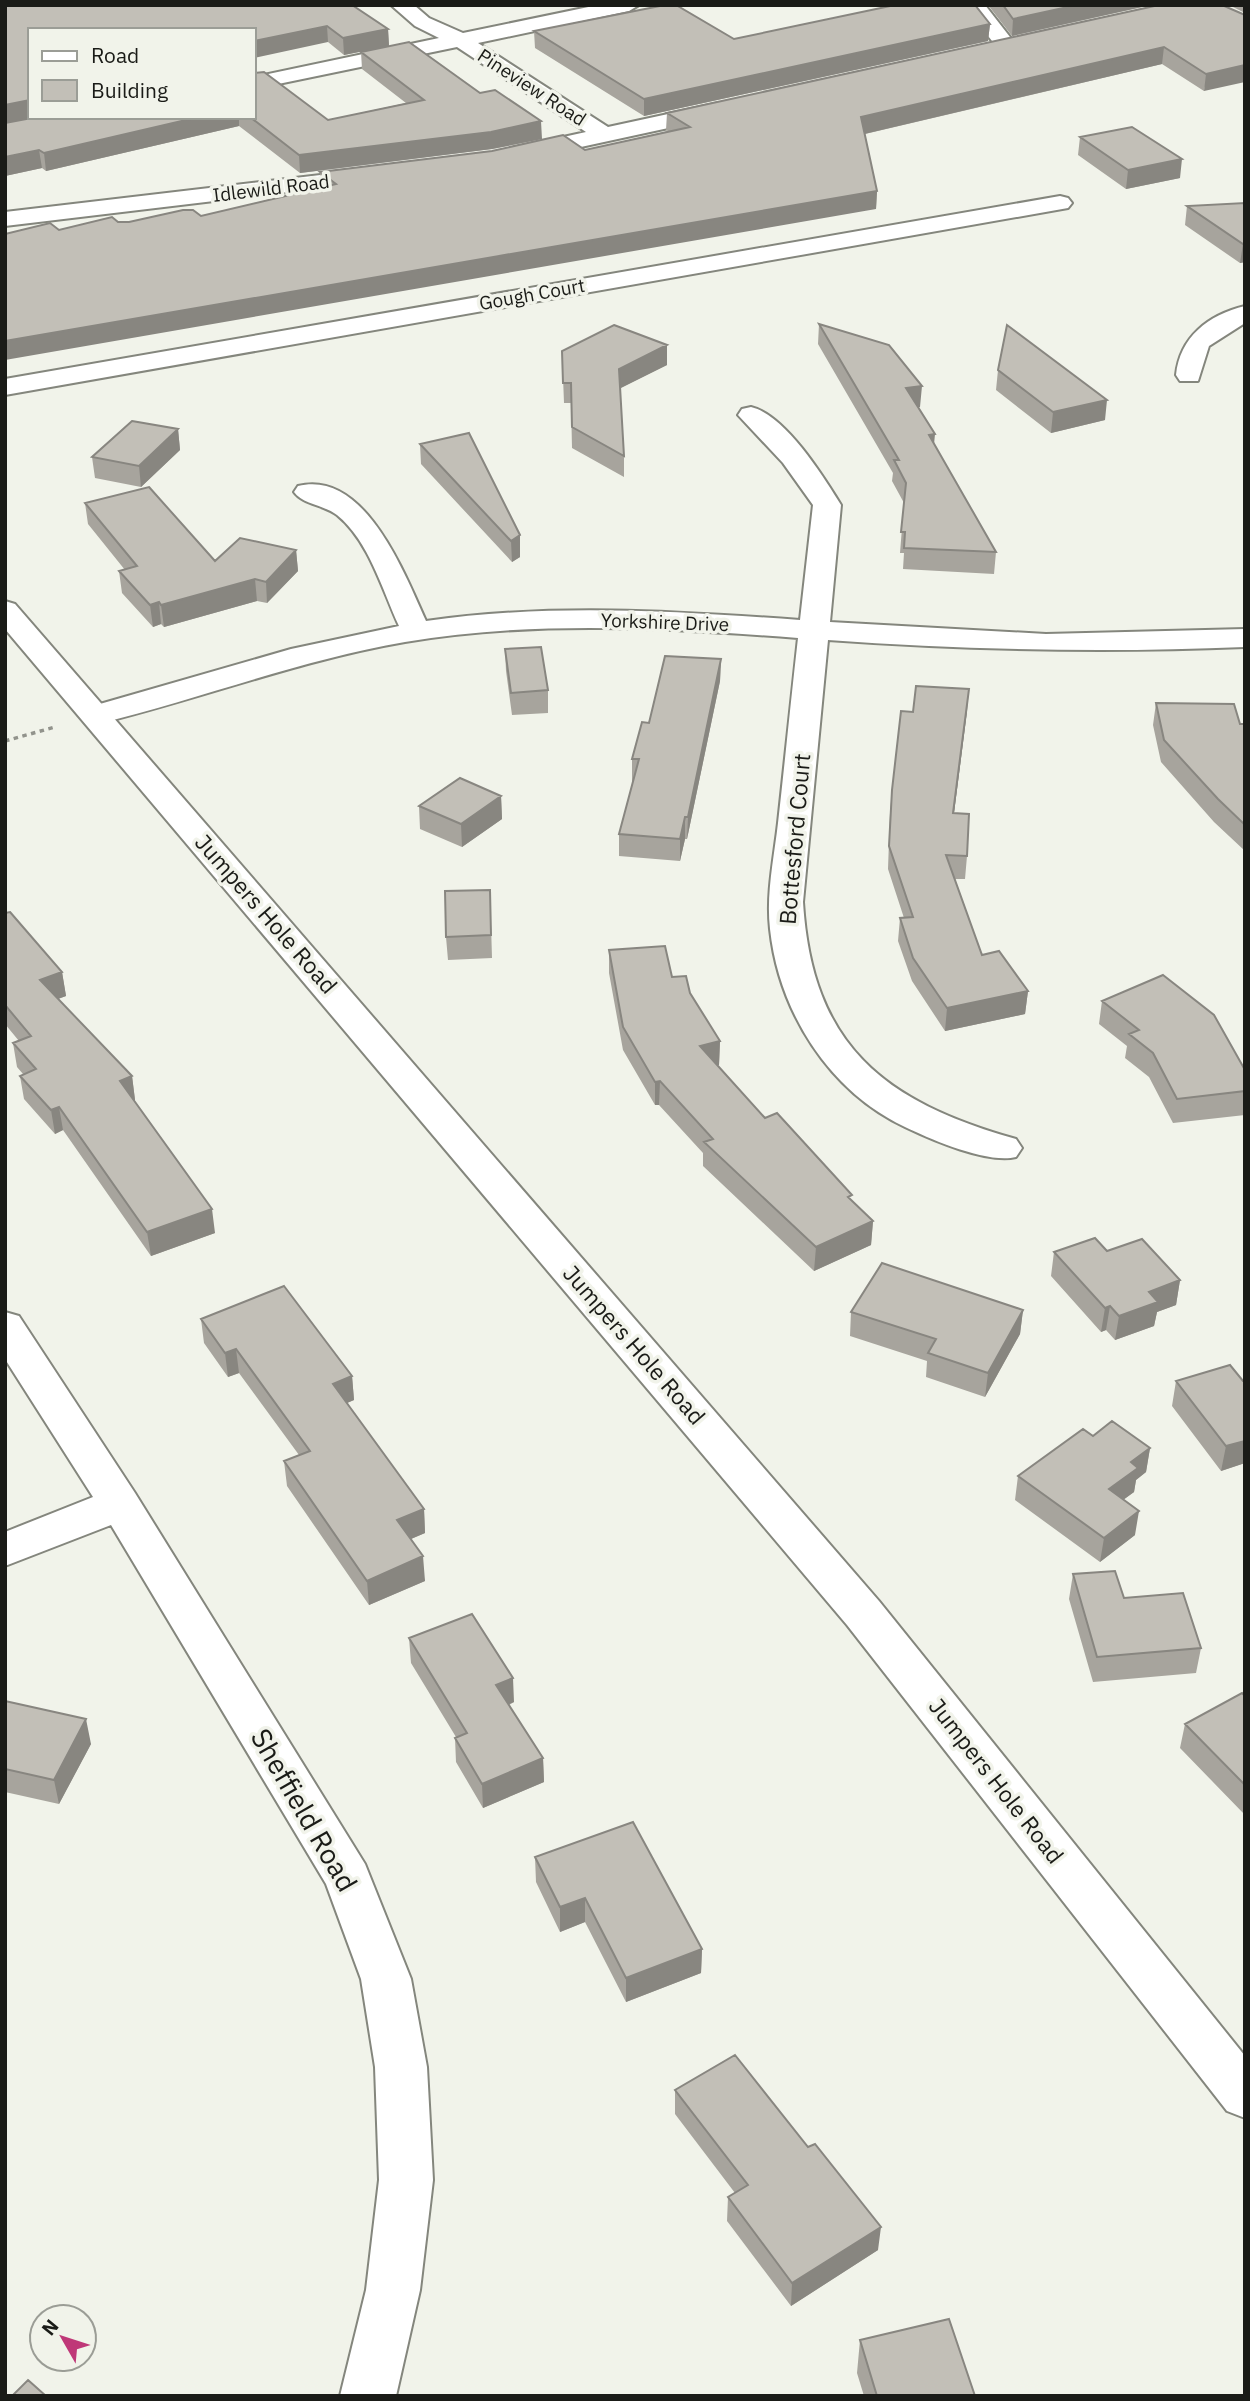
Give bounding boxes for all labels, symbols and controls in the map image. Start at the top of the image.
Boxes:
legend [28,28,256,119]
text: Road [91,41,139,69]
street label: Pineview Road [473,43,591,131]
text: Building [91,76,168,104]
street label: Idlewild Road [211,169,331,207]
street label: Gough Court [477,273,587,315]
street label: Yorkshire Drive [600,608,730,636]
street label: Bottesford Court [772,752,816,926]
street label: Jumpers Hole Road [189,827,344,1000]
street label: Jumpers Hole Road [557,1258,712,1431]
street label: Jumpers Hole Road [923,1691,1071,1869]
street label: Sheffield Road [243,1721,366,1898]
north arrow [28,2303,98,2373]
text: N [36,2314,63,2340]

